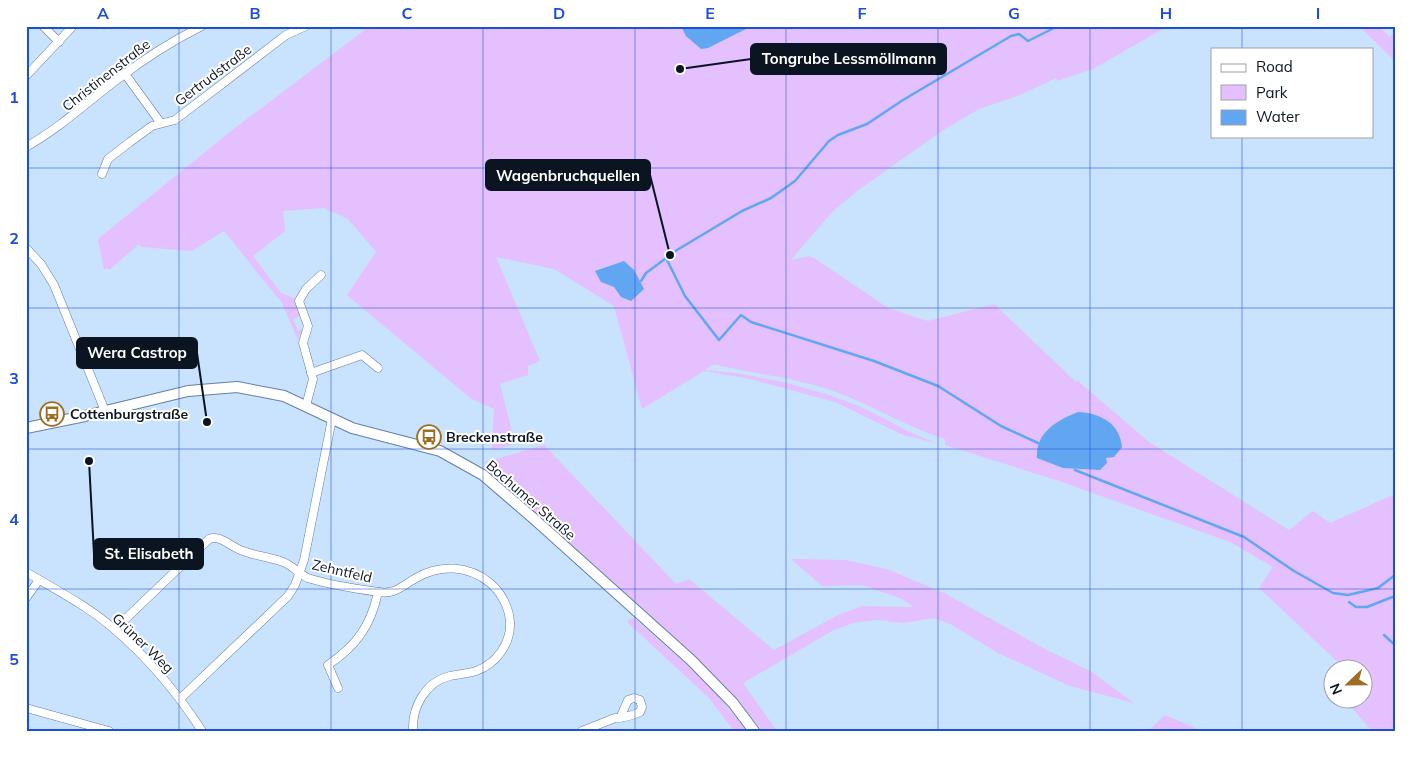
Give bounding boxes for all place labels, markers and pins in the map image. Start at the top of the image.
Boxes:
callout: Tongrube Lessmöllmann [751,44,946,74]
callout: Wagenbruchquellen [486,160,650,190]
callout: Wera Castrop [77,338,197,368]
bus stop icon: Cottenburgstraße [39,401,65,427]
place label: Cottenburgstraße [70,405,189,423]
bus stop icon: Breckenstraße [416,424,442,450]
place label: Breckenstraße [446,428,543,446]
callout: St. Elisabeth [94,539,203,569]

